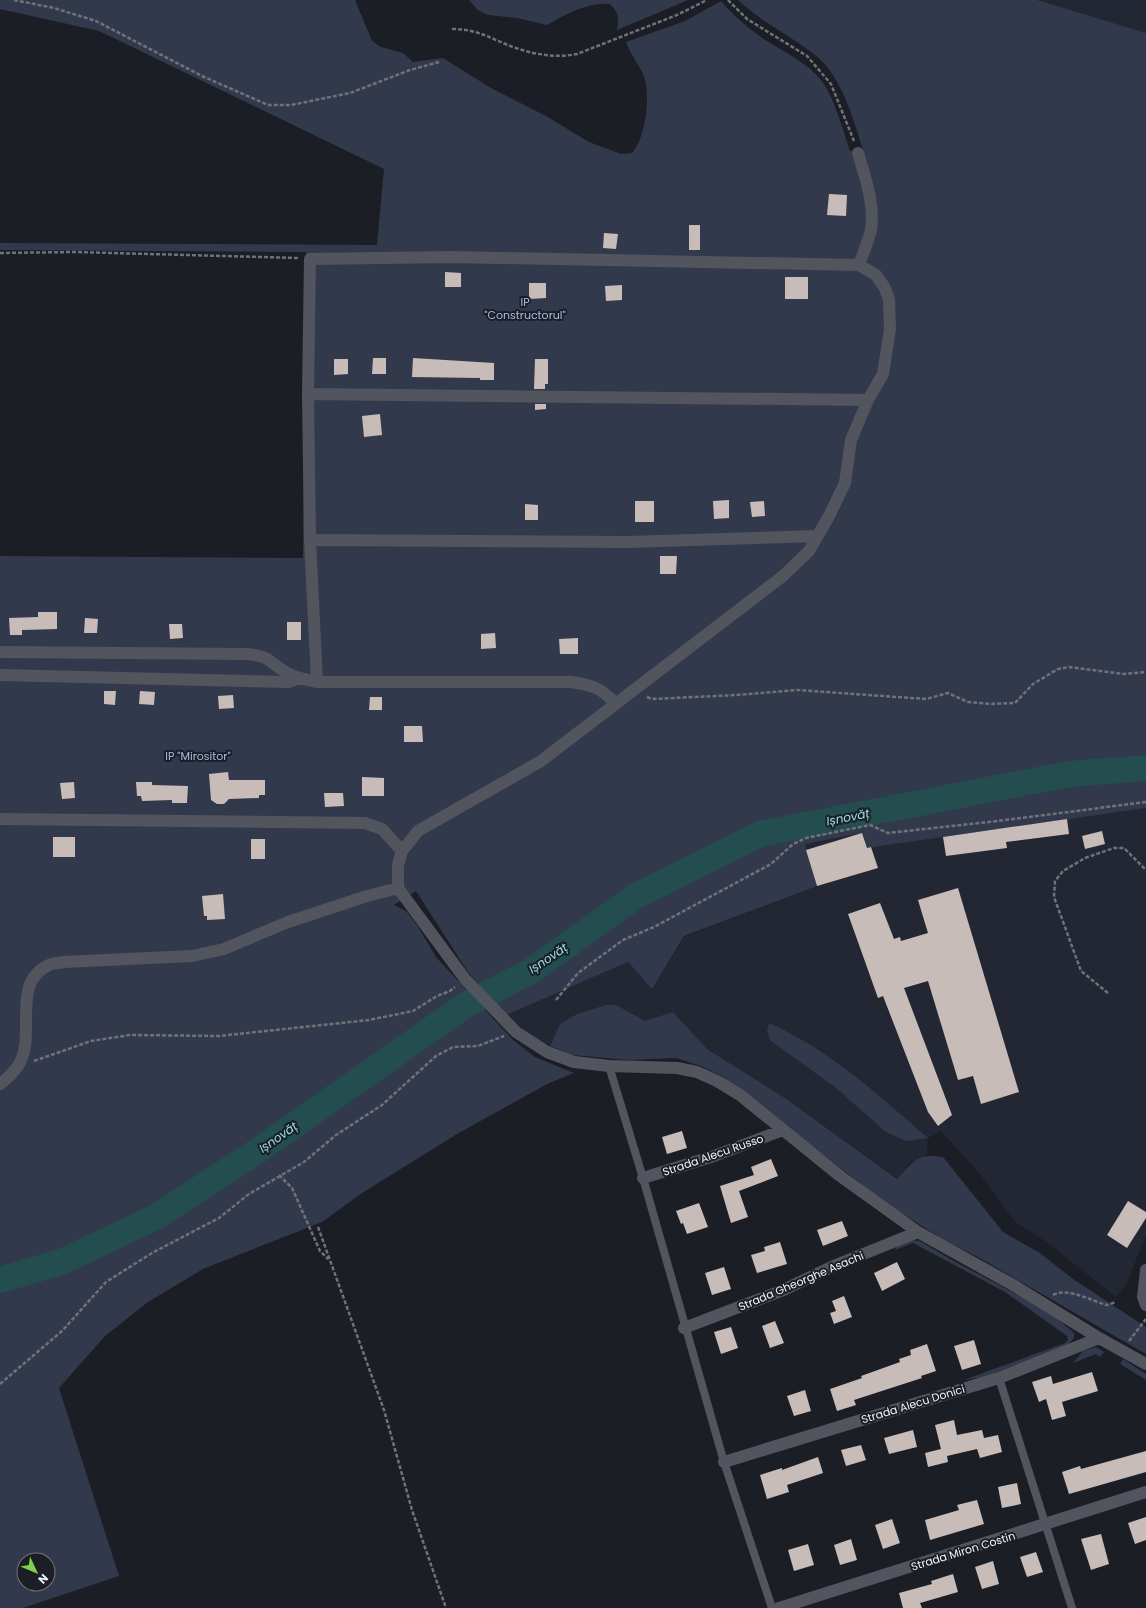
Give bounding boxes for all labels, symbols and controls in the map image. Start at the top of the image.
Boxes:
park label: IP "Constructorul" [484,294,566,323]
park label: IP "Mirositor" [165,748,231,764]
water label: Ișnovăț [825,804,872,830]
water label: Ișnovăț [525,938,571,977]
water label: Ișnovăț [255,1117,301,1157]
street label: Strada Alecu Russo [660,1130,766,1180]
street label: Strada Gheorghe Asachi [736,1247,866,1315]
street label: Strada Alecu Donici [859,1381,967,1427]
street label: Strada Miron Costin [909,1528,1017,1574]
north arrow [16,1552,56,1592]
text: N [35,1570,52,1587]

